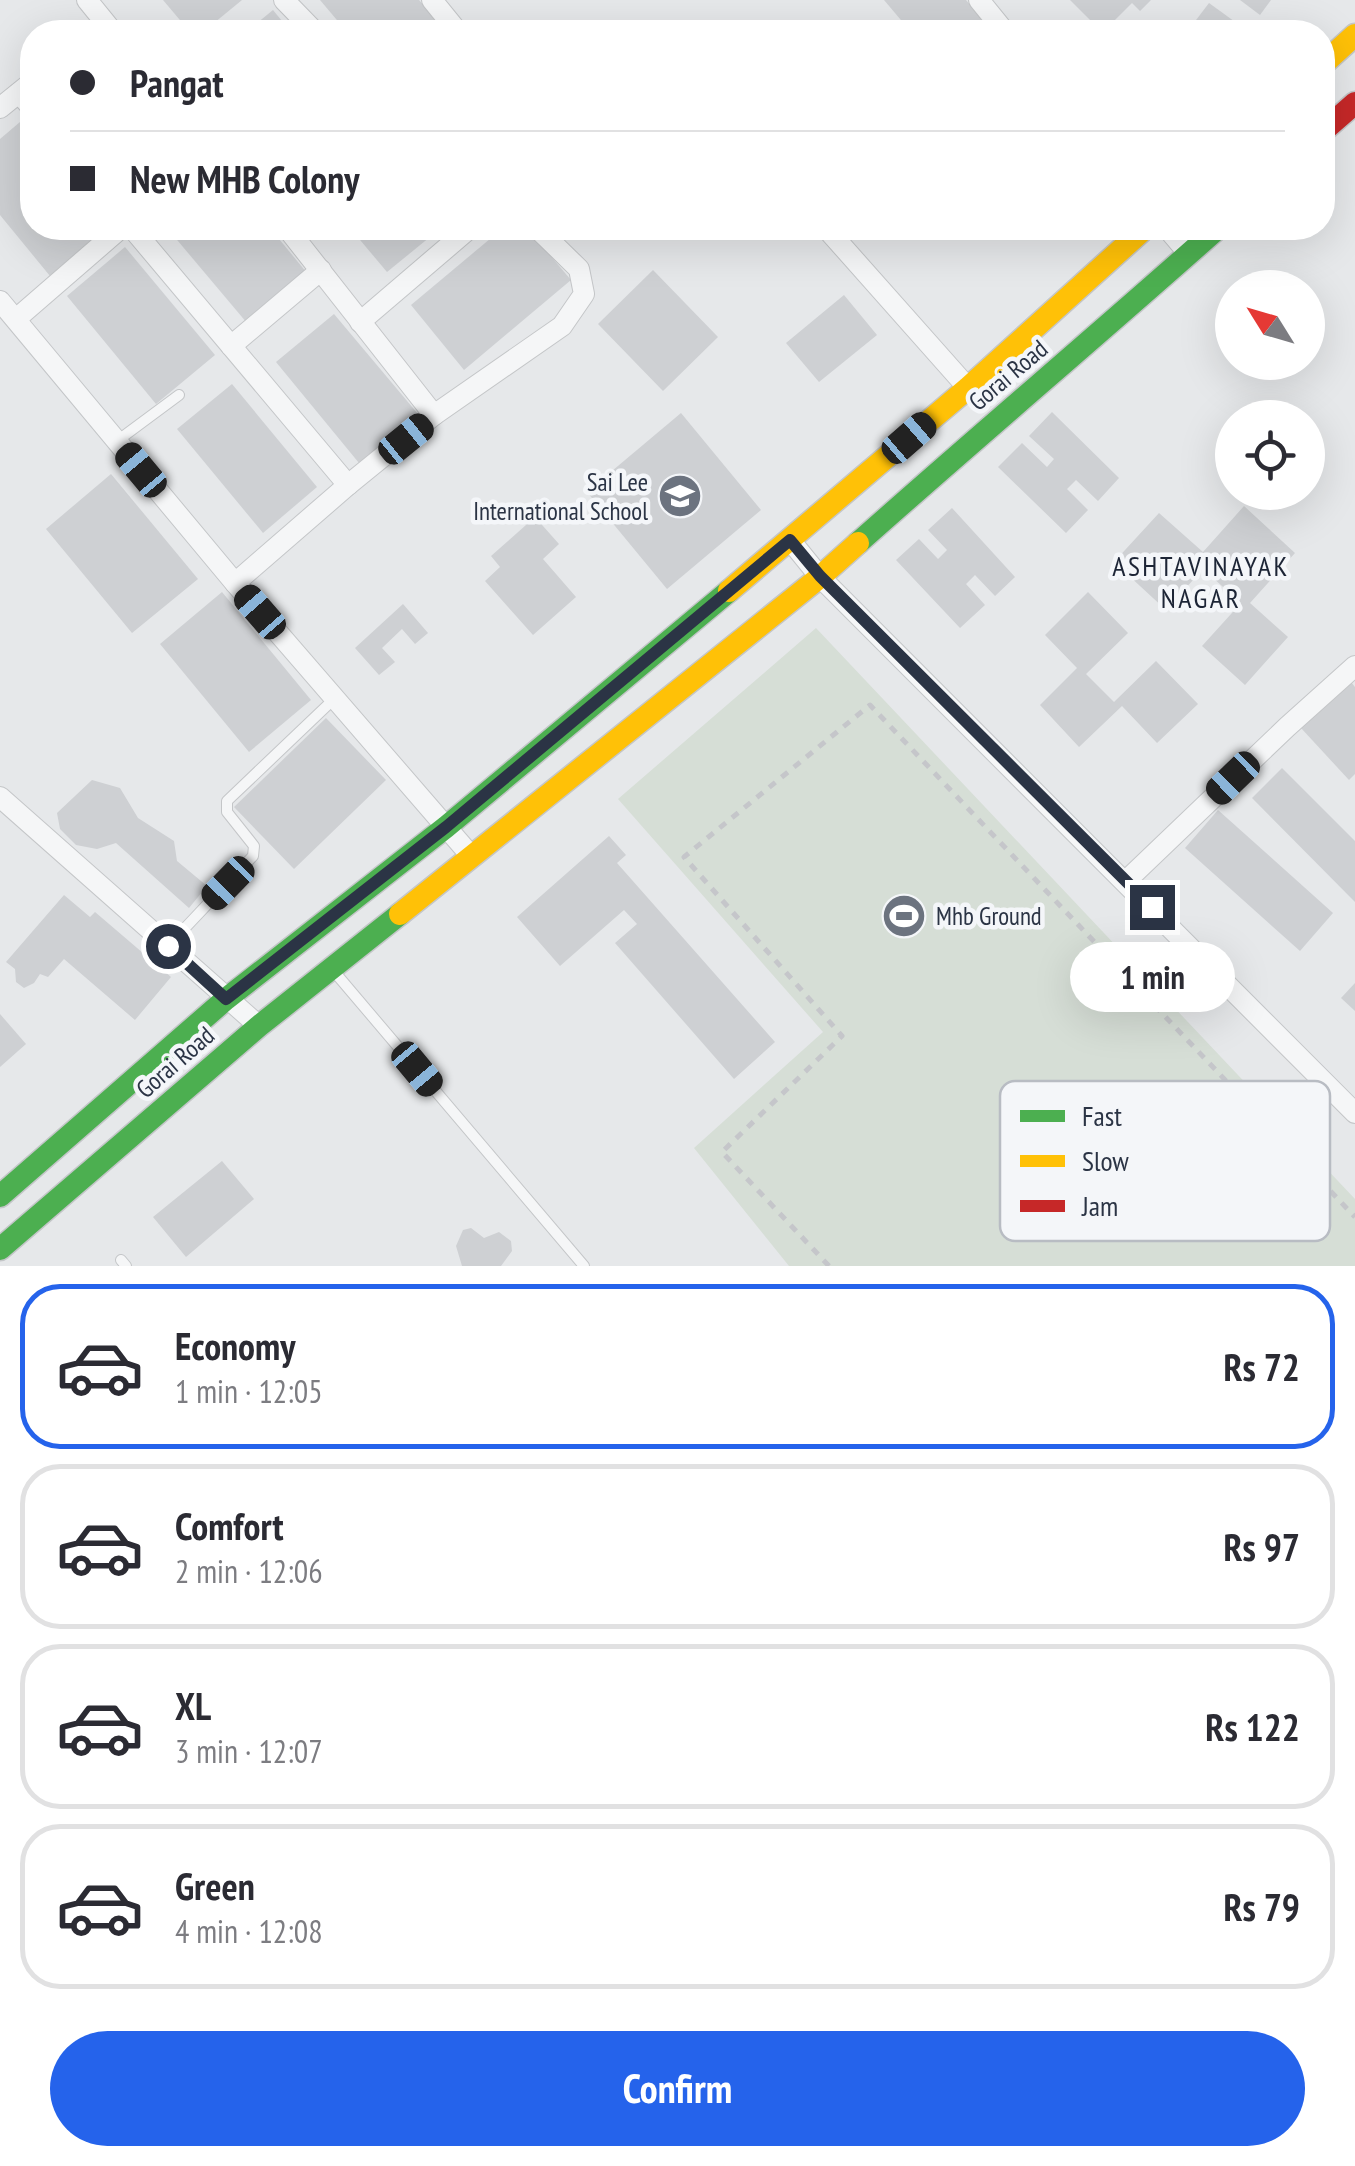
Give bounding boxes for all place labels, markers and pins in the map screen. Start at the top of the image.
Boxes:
place label: Sai Lee International School [473,466,648,527]
school or university icon: Sai Lee International School [657,473,703,519]
sports icon: Mhb Ground [881,893,927,939]
place label: Mhb Ground [936,900,1042,932]

